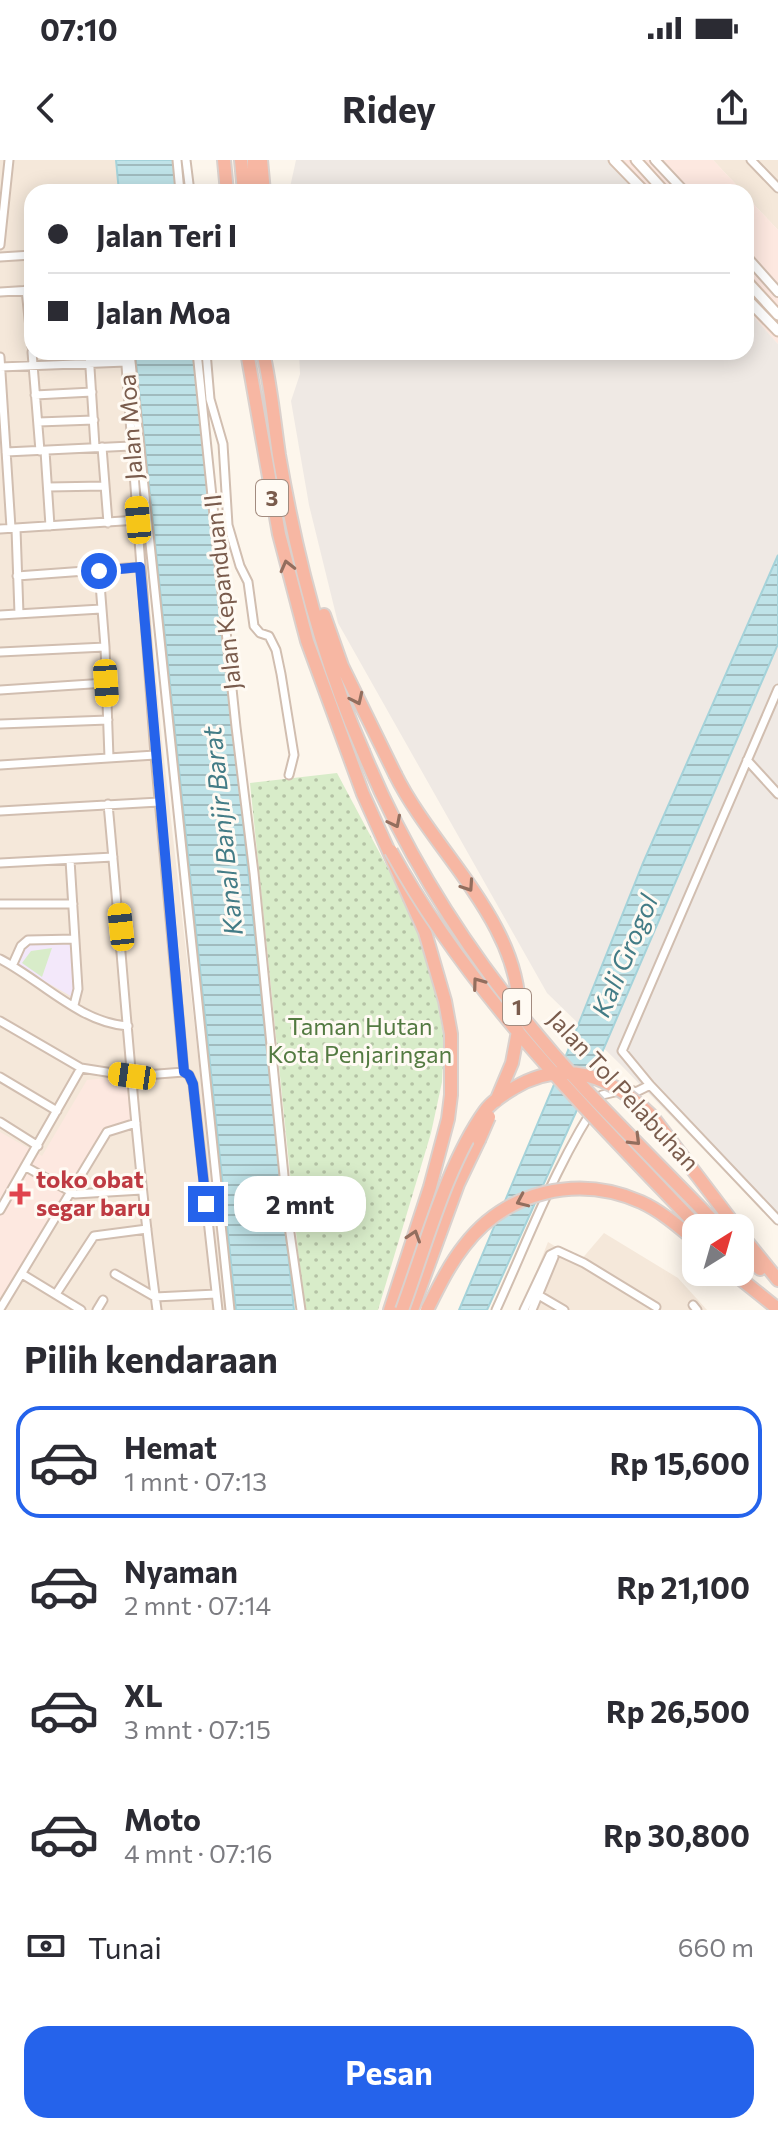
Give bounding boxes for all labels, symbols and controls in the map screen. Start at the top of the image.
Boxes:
text: 07:10 [40,10,118,47]
icon: back [24,86,68,130]
text: Ridey [342,86,436,130]
icon: share [710,86,754,130]
text: Jalan Teri I [96,216,237,253]
text: Jalan Moa [96,293,231,330]
street label: Jalan Moa [111,373,148,481]
road number: 3 [256,480,288,516]
street label: Jalan Kepanduan II [197,493,246,691]
car [124,495,152,545]
route start [81,553,117,589]
one-way arrow [279,559,296,573]
car [92,658,120,708]
one-way arrow [347,691,363,706]
water label: Kanal Banjir Barat [195,724,248,937]
one-way arrow [386,813,401,828]
one-way arrow [458,878,473,892]
water label: Kali Grogol [584,888,664,1021]
car [107,902,135,952]
one-way arrow [473,978,487,992]
road number: 1 [503,989,531,1025]
street label: Jalan Tol Pelabuhan [542,1004,706,1176]
park label: Taman Hutan Kota Penjaringan [268,1011,452,1068]
car [107,1061,157,1091]
one-way arrow [626,1131,640,1145]
place label: toko obat segar baru [36,1164,151,1221]
callout: 2 mnt [234,1176,366,1232]
marker: toko obat segar baru [11,1185,29,1203]
route end [188,1186,224,1222]
text: 2 mnt [266,1188,334,1219]
one-way arrow [516,1191,531,1207]
north arrow [682,1214,754,1286]
map controls [682,1214,754,1286]
one-way arrow [405,1229,421,1243]
text: Pilih kendaraan [24,1336,278,1380]
icon: car [28,1426,100,1498]
text: Hemat [124,1428,217,1465]
text: Rp 15,600 [610,1444,750,1481]
text: 1 mnt · 07:13 [124,1465,267,1496]
icon: car [28,1550,100,1622]
text: Nyaman [124,1552,238,1589]
text: Rp 21,100 [616,1568,750,1605]
text: 2 mnt · 07:14 [124,1589,271,1620]
icon: car [28,1674,100,1746]
text: XL [124,1676,163,1713]
text: Rp 26,500 [606,1692,750,1729]
text: 3 mnt · 07:15 [124,1713,271,1744]
icon: car [28,1798,100,1870]
text: Moto [124,1800,201,1837]
text: Rp 30,800 [603,1816,750,1853]
text: 4 mnt · 07:16 [124,1837,273,1868]
icon: cash [24,1924,68,1968]
text: Tunai [88,1928,162,1965]
text: 660 m [678,1931,754,1962]
button: Pesan [24,2026,754,2118]

